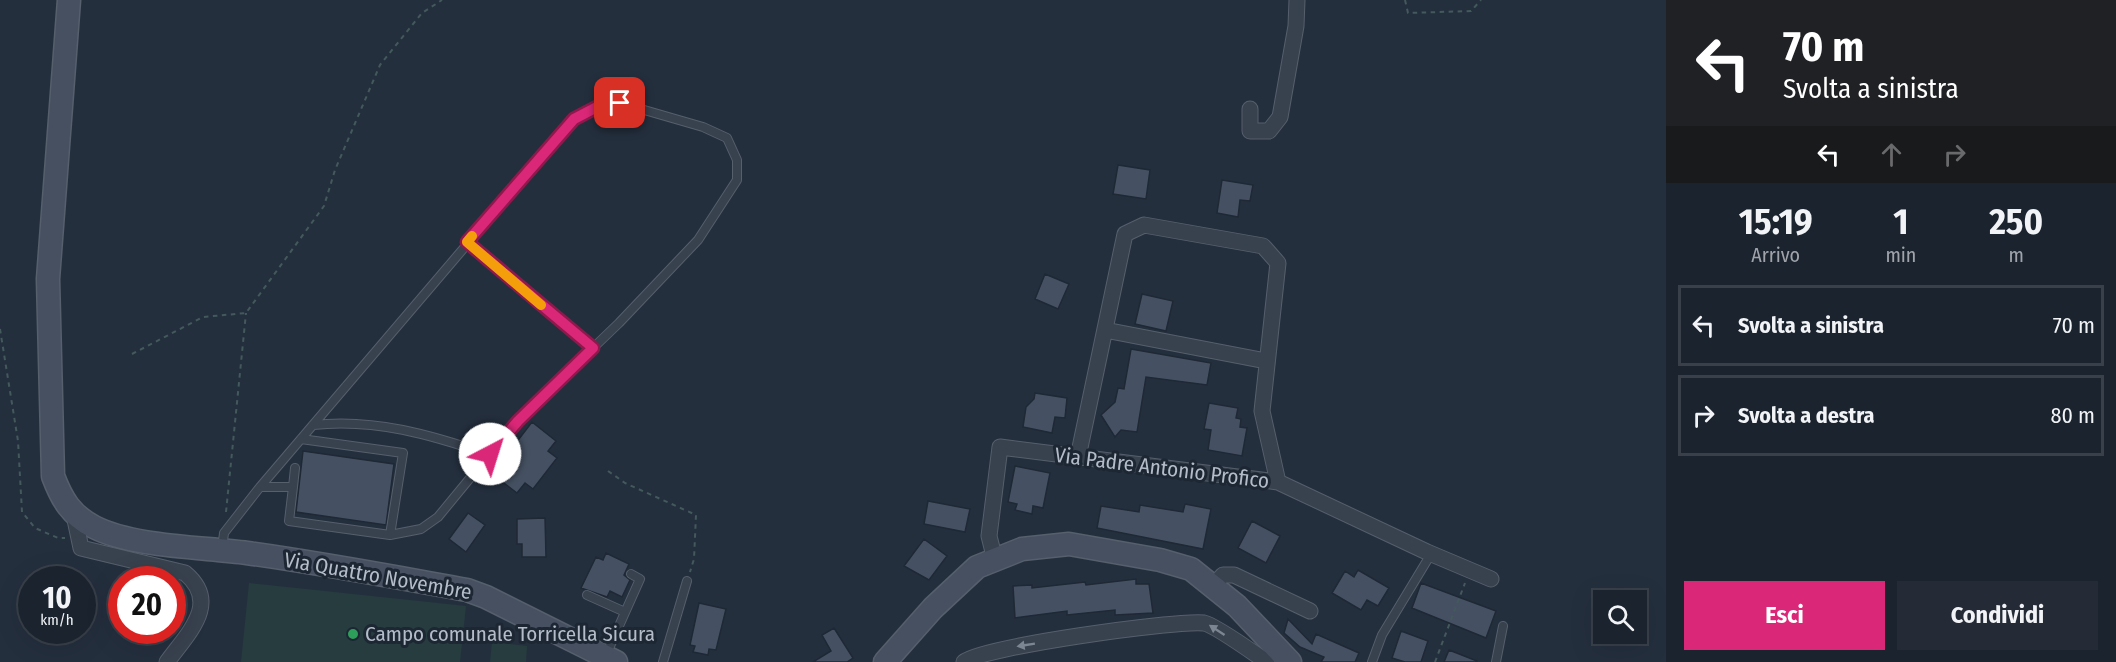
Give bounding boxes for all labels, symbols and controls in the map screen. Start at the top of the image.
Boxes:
text: 70 m [1783,22,1864,72]
icon: left [1684,24,1762,102]
text: Svolta a sinistra [1783,73,1959,105]
pin [594,77,645,128]
icon: arrive [603,86,636,119]
icon: left [1812,138,1845,171]
icon: ahead [1875,138,1908,171]
icon: right [1938,138,1971,171]
text: 15:19 [1739,200,1813,244]
text: 1 [1893,200,1908,244]
text: 250 [1989,200,2043,244]
text: Arrivo [1751,243,1800,267]
text: min [1885,243,1916,267]
text: m [2008,243,2024,267]
icon: left [1687,309,1720,342]
text: Svolta a sinistra [1738,312,1884,339]
text: 70 m [2053,312,2095,339]
icon: right [1687,399,1720,432]
text: Svolta a destra [1738,402,1875,429]
text: 80 m [2050,402,2095,429]
position arrow [458,422,522,486]
street label: Via Padre Antonio Profico [1053,442,1271,494]
street label: Via Quattro Novembre [282,547,474,605]
speed limit sign: 20 [108,566,186,644]
text: 10 [42,580,72,616]
button: Esci [1684,581,1885,650]
button: Condividi [1897,581,2098,650]
map controls [1593,590,1647,644]
button: search [1593,590,1647,644]
text: km/h [40,611,74,629]
place label: Campo comunale Torricella Sicura [365,621,655,647]
one-way arrow [1209,625,1226,636]
marker: Campo comunale Torricella Sicura [346,627,360,641]
one-way arrow [1017,641,1036,650]

